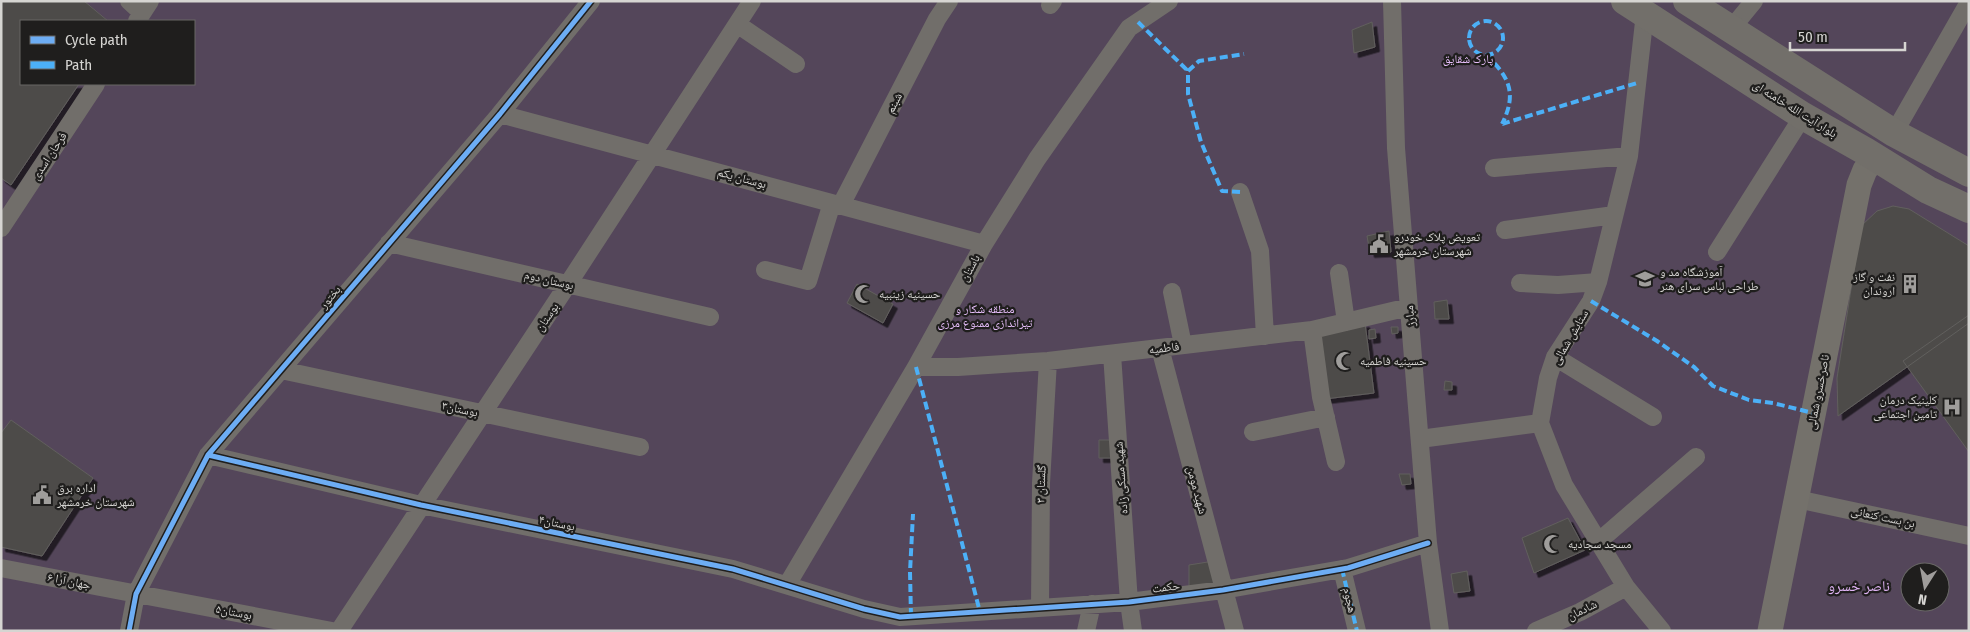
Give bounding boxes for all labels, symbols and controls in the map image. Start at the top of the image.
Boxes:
legend [20,20,195,85]
scale bar [1790,20,1905,52]
text: 50 m [1798,28,1828,46]
text: Cycle path [65,31,128,49]
park label: پارک شقایق [1443,52,1494,66]
text: Path [65,56,92,74]
street label: بلوار آیت الله خامنه ای [1750,77,1840,141]
street label: شبنم [883,90,906,116]
street label: فرحان اسدی [28,129,70,183]
street label: بوستان یکم [716,165,768,192]
place label: تعویض پلاک خودرو شهرستان خرمشهر [1393,230,1481,258]
public building icon: تعویض پلاک خودرو شهرستان خرمشهر [1368,233,1390,255]
street label: باستان [957,252,983,284]
place label: آموزشگاه مد و طراحی لباس سرای هنر [1659,265,1759,293]
street label: بوستان دوم [523,268,575,293]
school or university icon: آموزشگاه مد و طراحی لباس سرای هنر [1634,268,1656,290]
place label: نفت و گاز اروندان [1852,270,1895,298]
building icon: نفت و گاز اروندان [1899,273,1921,295]
street label: بختور [316,283,344,312]
mosque icon: حسینیه زینبیه [853,283,875,305]
place label: حسینیه زینبیه [879,287,941,301]
street label: بوستان [532,300,562,334]
park label: منطقه شکار و تیراندازی ممنوع مرزی [938,302,1033,331]
street label: مبارز [1402,305,1418,328]
street label: ستایش شمالی [1549,307,1592,367]
street label: فاطمیه [1148,339,1180,357]
mosque icon: حسینیه فاطمیه [1334,350,1356,372]
street label: ناصرخسرو شمالی [1804,353,1832,431]
place label: حسینیه فاطمیه [1360,354,1427,368]
place label: کلینیک درمان تامین اجتماعی [1873,393,1937,421]
hospital icon: کلینیک درمان تامین اجتماعی [1941,396,1963,418]
street label: بوستان۳ [441,398,479,420]
street label: شهید مسکی زاده [1111,441,1131,515]
street label: گلستان ۳ [1033,465,1049,503]
street label: شهید مومن [1184,465,1210,516]
place label: اداره برق شهرستان خرمشهر [56,481,135,509]
public building icon: اداره برق شهرستان خرمشهر [31,484,53,506]
street label: بن بست کنعانی [1850,503,1916,531]
street label: بوستان۴ [538,512,576,534]
mosque icon: مسجد سجادیه [1542,533,1564,555]
place label: مسجد سجادیه [1568,537,1631,551]
north arrow [1900,562,1950,612]
street label: جهان آرا ۶ [46,570,92,592]
district label: ناصر خسرو [1828,577,1890,595]
street label: حکمت [1151,578,1181,596]
street label: هجوم [1339,586,1360,614]
text: N [1917,590,1928,608]
street label: شادمان [1565,597,1599,623]
street label: بوستان۵ [215,602,253,623]

